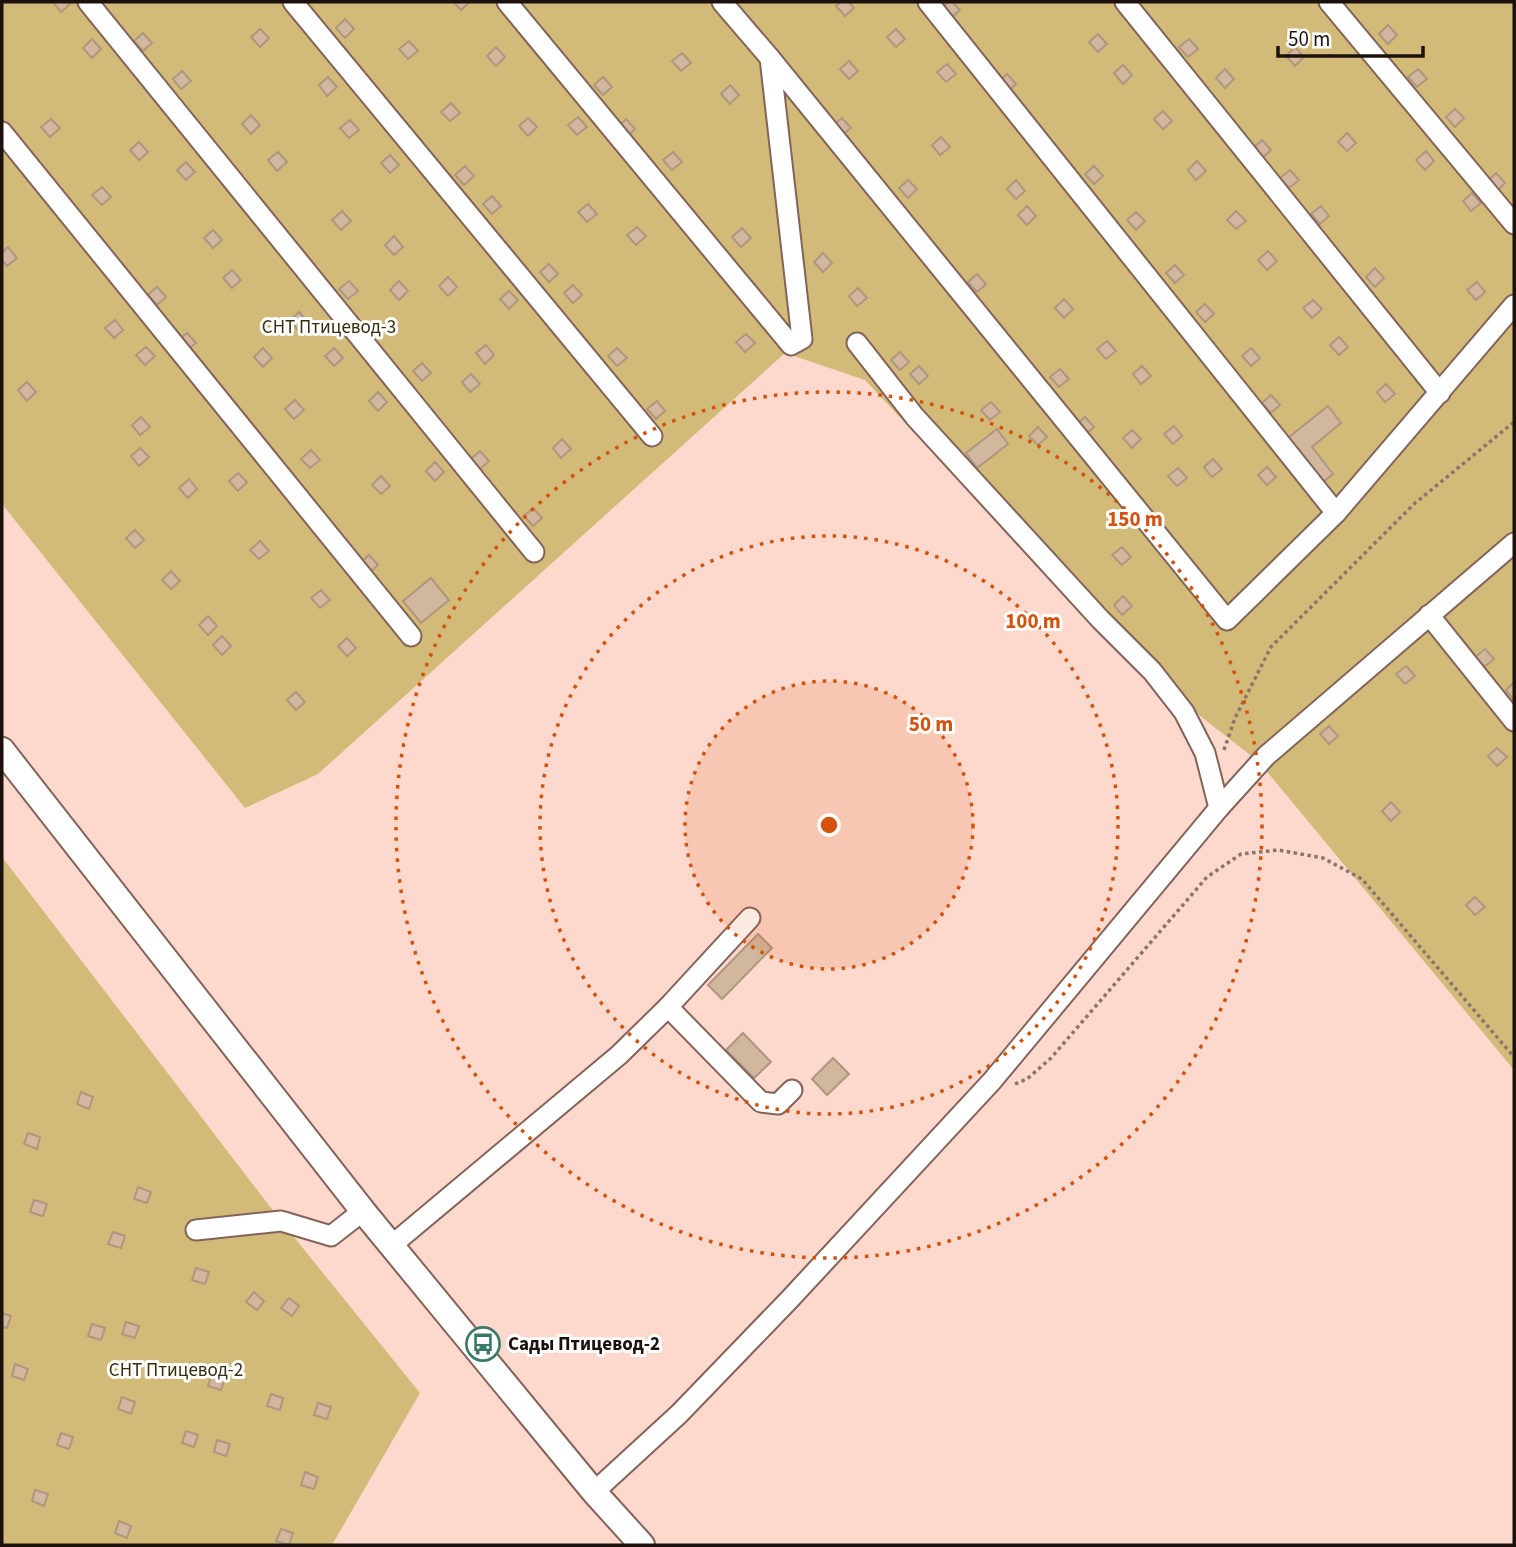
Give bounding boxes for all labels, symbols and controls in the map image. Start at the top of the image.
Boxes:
scale bar [1278,14,1423,58]
text: 50 m [1288,24,1330,54]
park label: СНТ Птицевод-3 [262,314,396,341]
text: 150 m [1107,504,1163,534]
text: 100 m [1005,606,1061,636]
text: 50 m [909,709,953,739]
centre of rings [817,813,841,837]
bus stop icon: Сады Птицевод-2 [464,1325,502,1363]
place label: Сады Птицевод-2 [508,1331,660,1358]
park label: СНТ Птицевод-2 [109,1357,243,1384]

